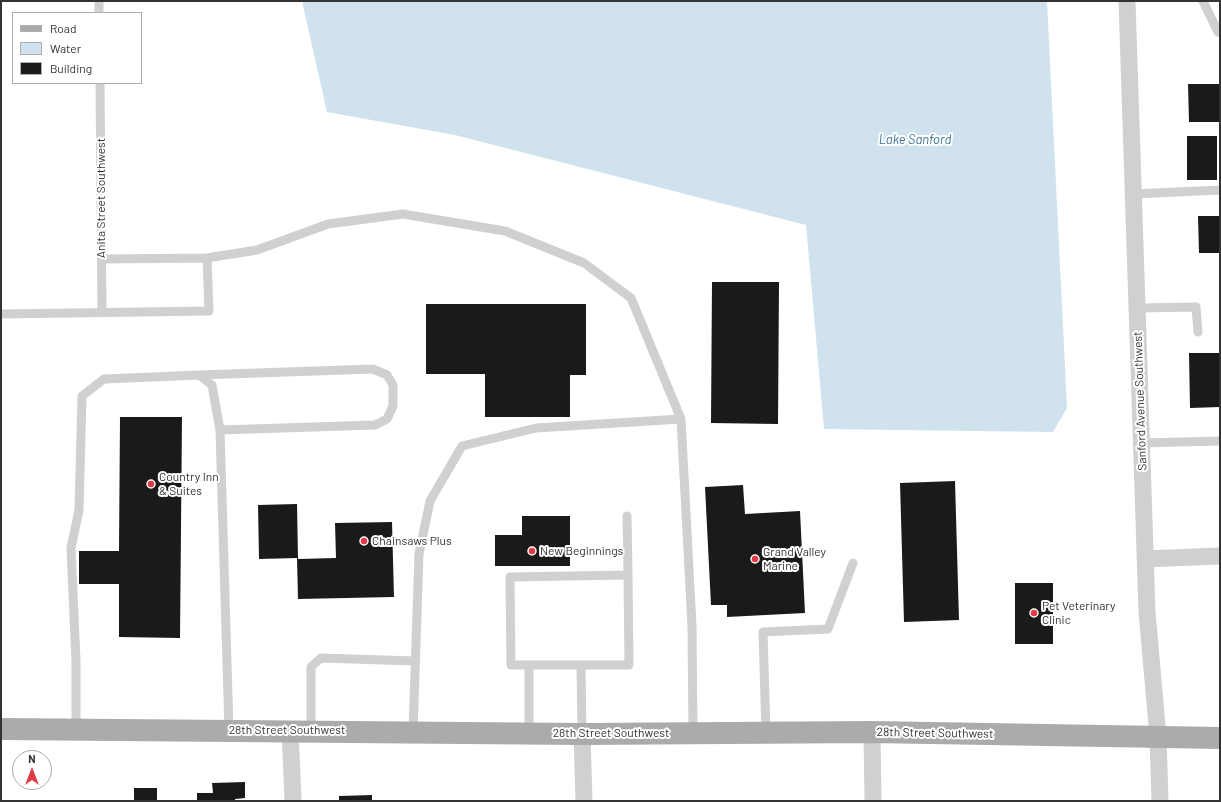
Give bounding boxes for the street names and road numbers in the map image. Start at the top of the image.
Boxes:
street label: Anita Street Southwest [94,138,108,258]
street label: Sanford Avenue Southwest [1130,331,1150,471]
street label: 28th Street Southwest [229,723,345,737]
street label: 28th Street Southwest [877,725,993,741]
street label: 28th Street Southwest [553,726,669,740]

